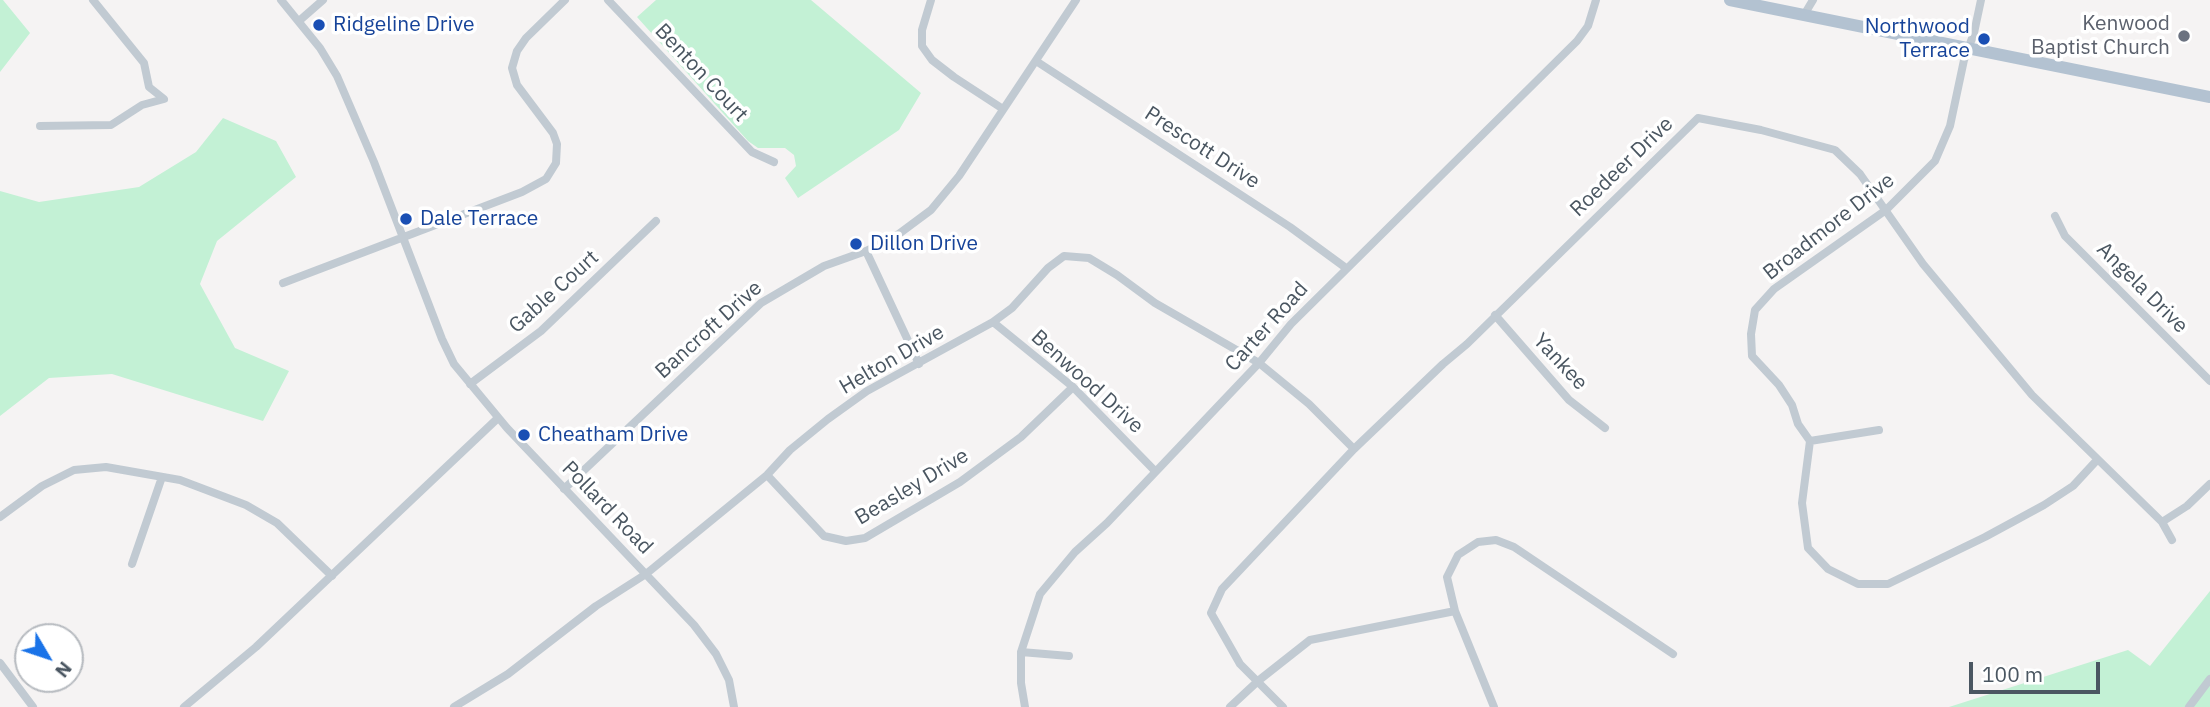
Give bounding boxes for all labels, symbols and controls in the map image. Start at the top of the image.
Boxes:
place label: Kenwood Baptist Church [2031,11,2170,61]
place label: Ridgeline Drive [333,12,474,38]
place label: Northwood Terrace [1865,14,1970,64]
marker: Ridgeline Drive [311,17,327,33]
street label: Benton Court [649,19,753,127]
marker: Kenwood Baptist Church [2176,28,2192,44]
marker: Northwood Terrace [1976,31,1992,47]
street label: Prescott Drive [1140,101,1264,195]
street label: Roedeer Drive [1565,112,1679,222]
street label: Broadmore Drive [1758,168,1900,286]
place label: Dale Terrace [420,206,538,232]
marker: Dale Terrace [398,211,414,227]
place label: Dillon Drive [870,231,978,257]
marker: Dillon Drive [848,236,864,252]
street label: Angela Drive [2091,237,2193,339]
street label: Gable Court [504,245,604,339]
street label: Bancroft Drive [651,276,767,384]
street label: Carter Road [1220,277,1314,377]
street label: Helton Drive [835,320,949,400]
street label: Benwood Drive [1026,325,1148,439]
street label: Yankee [1527,328,1593,396]
place label: Cheatham Drive [538,422,688,448]
marker: Cheatham Drive [516,427,532,443]
street label: Beasley Drive [851,443,973,531]
street label: Pollard Road [556,456,658,560]
north arrow [14,623,84,693]
scale bar [1972,648,2103,692]
text: N [50,657,77,683]
text: 100 m [1982,660,2043,688]

